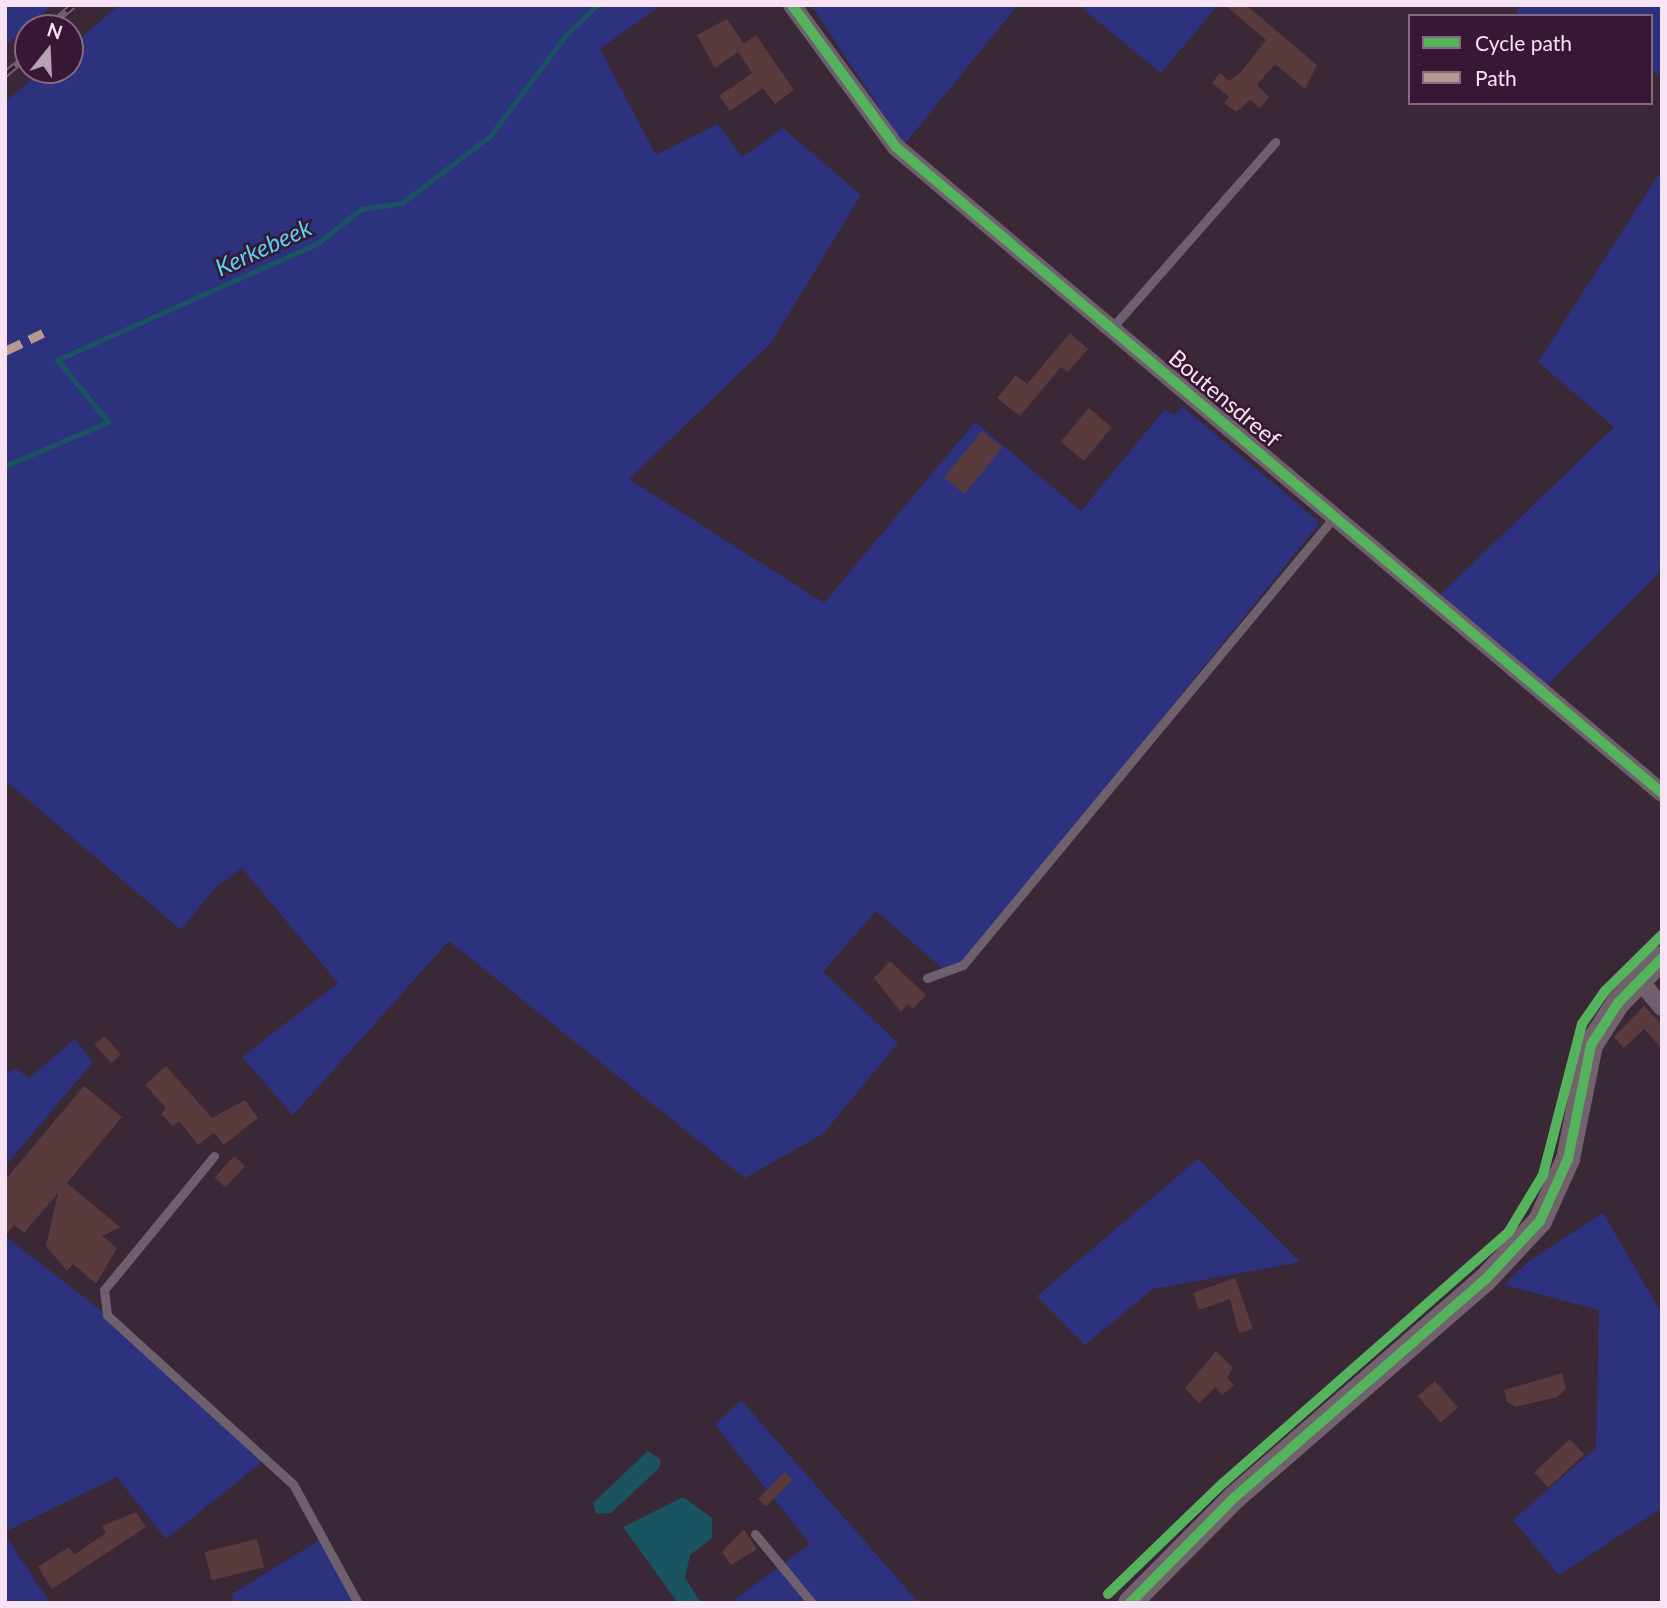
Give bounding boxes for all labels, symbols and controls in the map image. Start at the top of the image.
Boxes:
north arrow [14,14,84,84]
legend [1408,14,1653,105]
text: N [45,17,66,44]
text: Cycle path [1475,30,1572,55]
text: Path [1475,65,1517,90]
water label: Kerkebeek [210,212,316,282]
street label: Boutensdreef [1164,343,1286,453]

